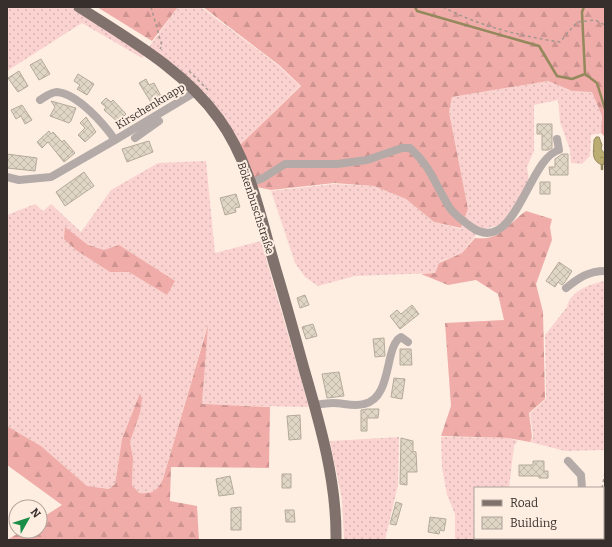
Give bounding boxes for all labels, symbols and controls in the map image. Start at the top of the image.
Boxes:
street label: Kirschenknapp [113,80,188,132]
street label: Bökenbuschstraße [235,161,276,256]
legend [474,487,604,539]
text: Road [510,496,538,510]
north arrow [8,499,48,539]
text: N [28,506,43,521]
text: Building [510,516,557,530]

